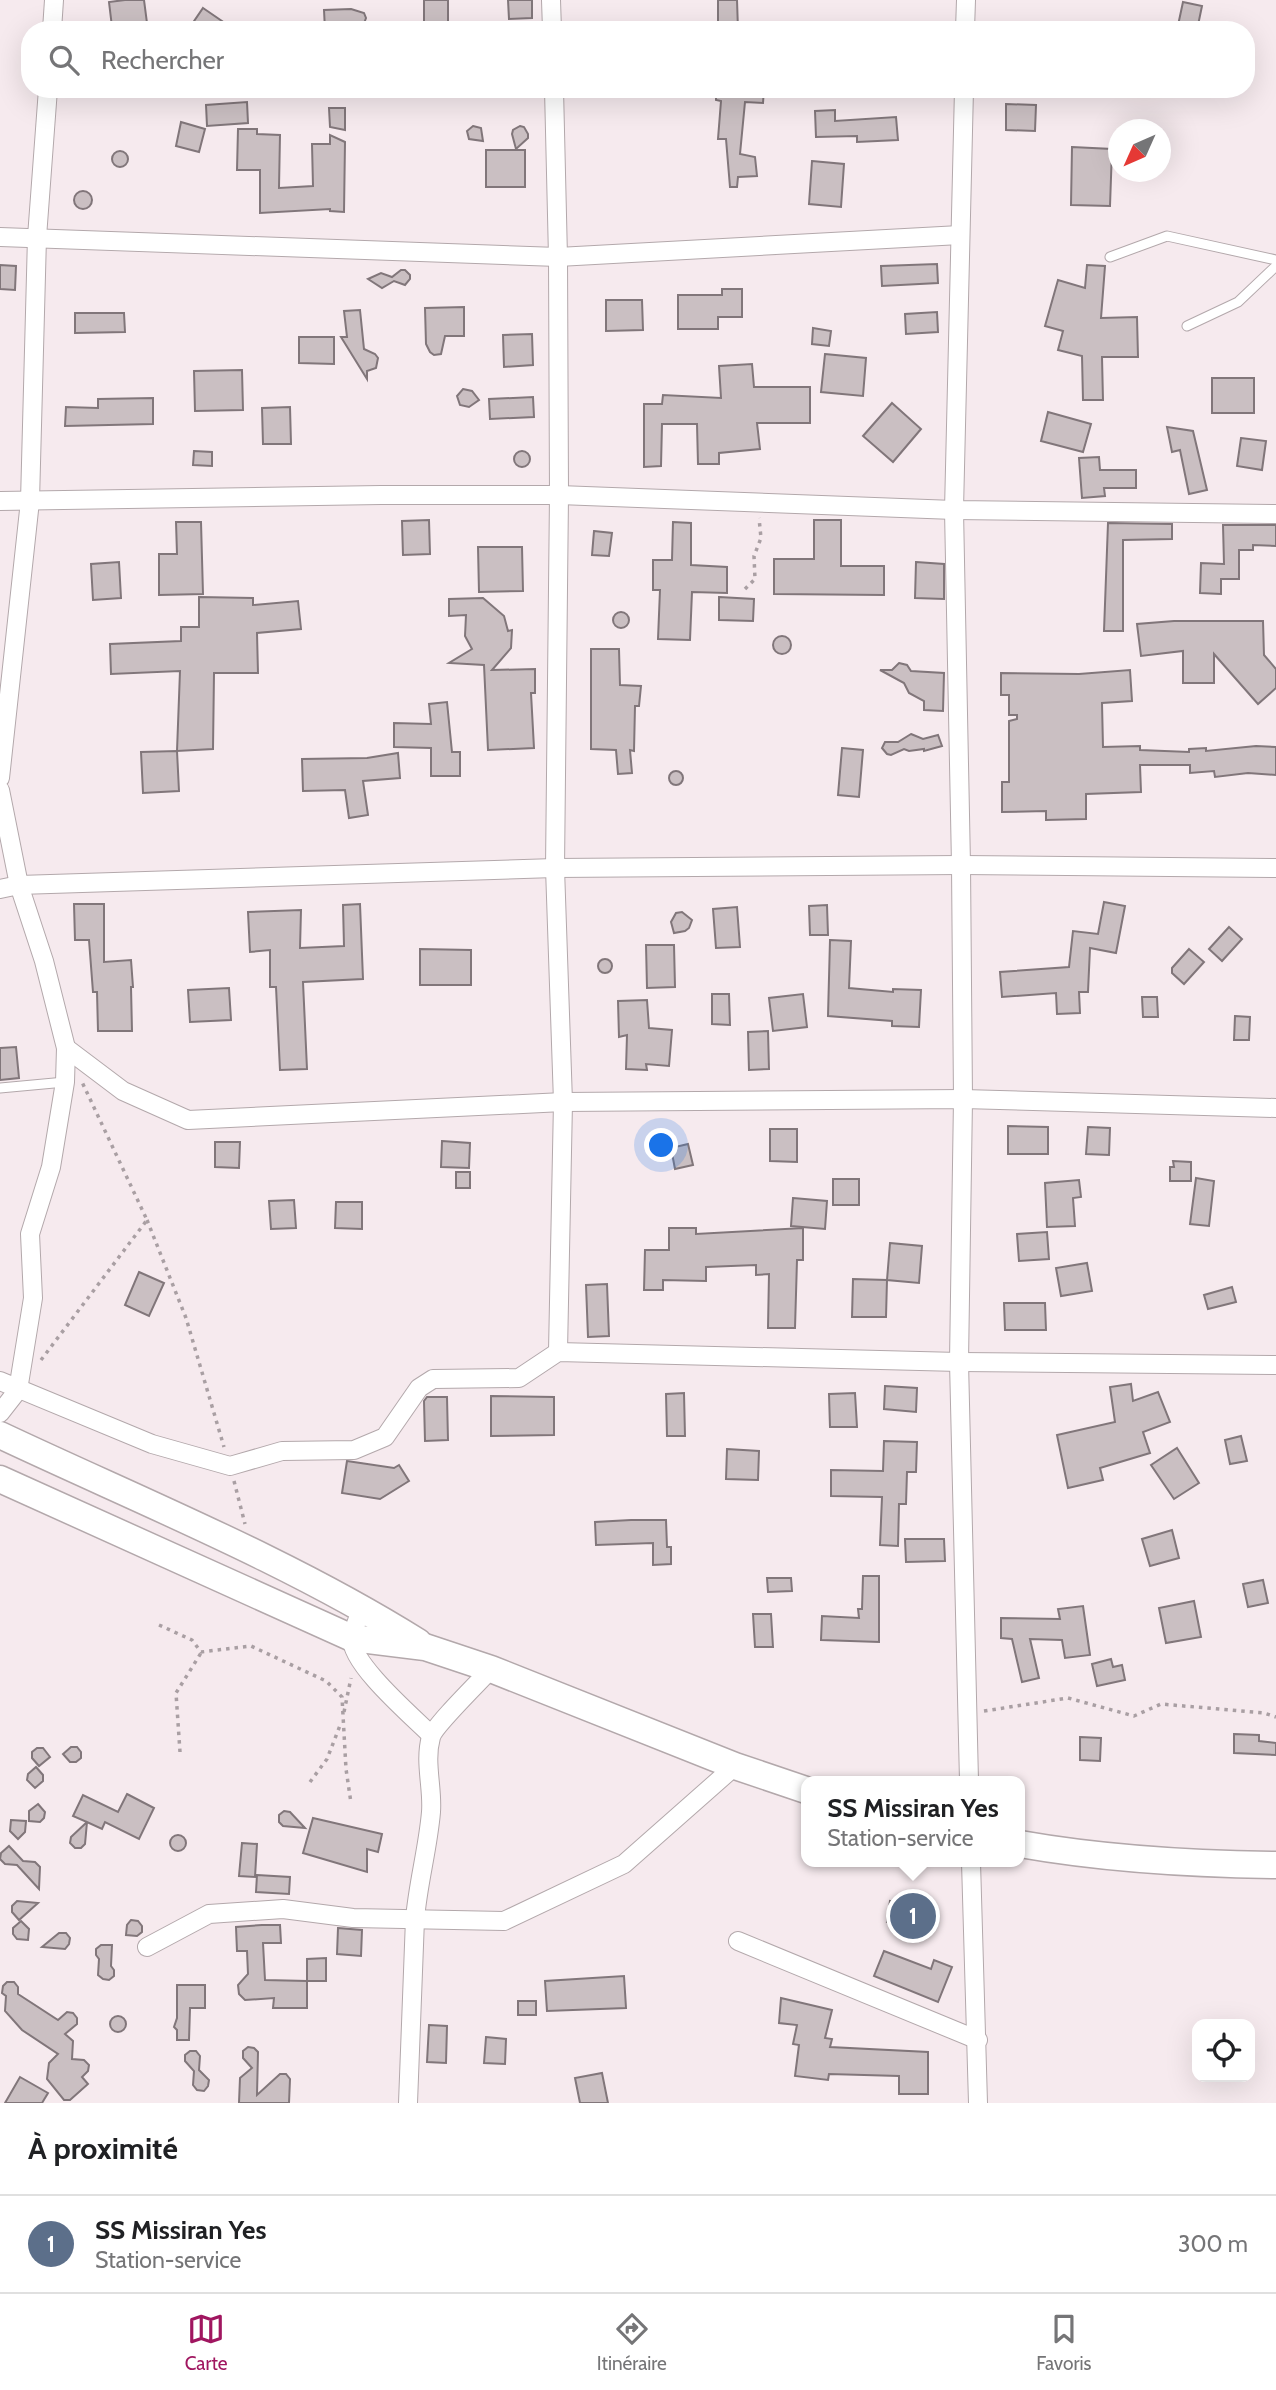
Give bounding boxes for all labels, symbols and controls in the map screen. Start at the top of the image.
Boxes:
search box [21,21,1255,98]
icon: search [45,41,83,79]
text: Rechercher [101,44,224,76]
north arrow [1108,119,1171,182]
your location [644,1128,678,1162]
popup [801,1776,1025,1867]
text: SS Missiran Yes [827,1792,999,1824]
text: Station-service [827,1824,974,1852]
pin: 1 [890,1890,936,1942]
map controls [1192,2019,1255,2082]
button: locate [1192,2019,1255,2082]
text: À proximité [28,2130,178,2167]
text: SS Missiran Yes [95,2214,266,2246]
text: 1 [47,2230,55,2258]
text: 300 m [1178,2230,1248,2258]
text: Station-service [95,2246,241,2274]
tab: Carte [185,2310,228,2375]
tab: Itinéraire [597,2310,667,2375]
tab: Favoris [1036,2310,1091,2375]

